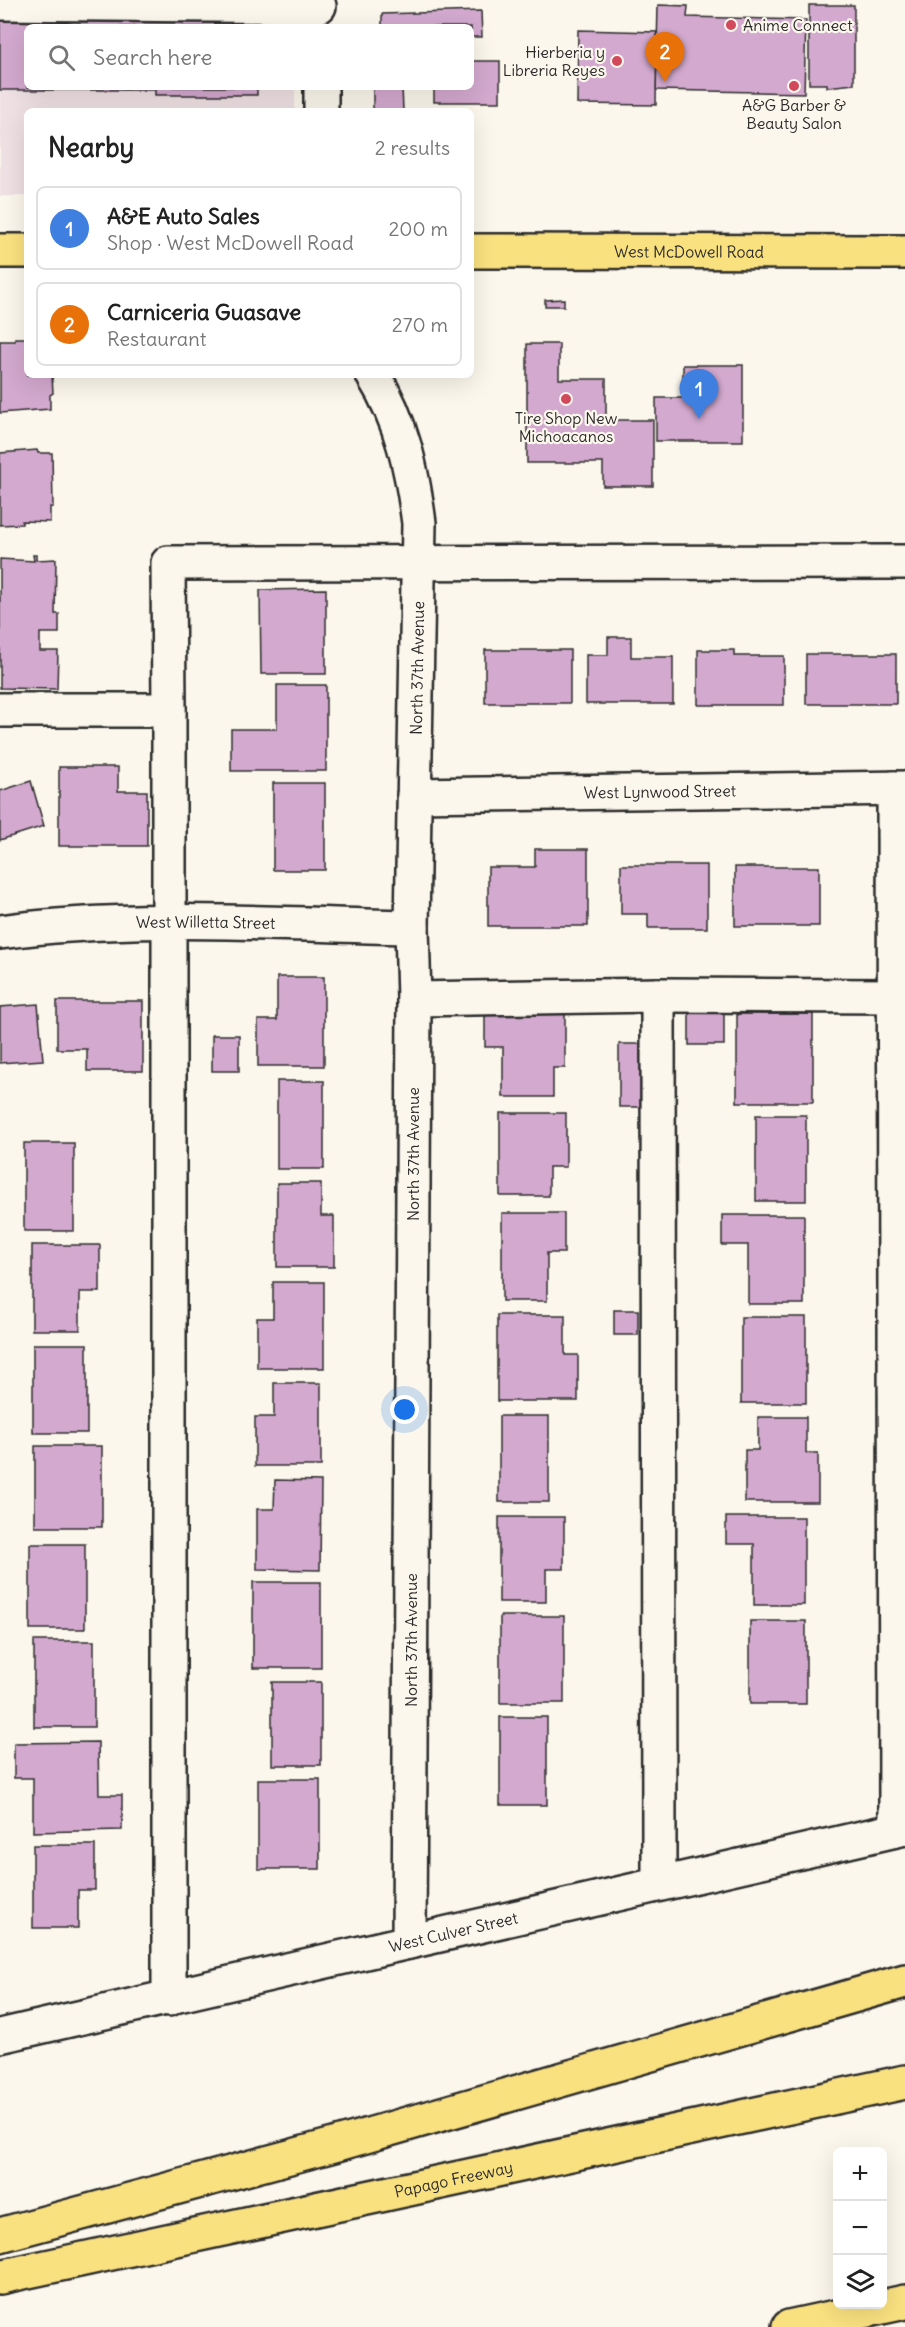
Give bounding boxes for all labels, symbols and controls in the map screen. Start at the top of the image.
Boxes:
place label: Anime Connect [743,15,853,35]
marker: Anime Connect [724,18,738,32]
search box [24,24,474,90]
pin: 2 [646,32,684,82]
icon: search [45,41,78,74]
place label: Hierberia y Libreria Reyes [503,42,605,80]
text: Search here [93,43,212,71]
marker: Hierberia y Libreria Reyes [610,54,624,68]
marker: A&G Barber & Beauty Salon [787,79,801,93]
place label: A&G Barber & Beauty Salon [742,95,846,133]
text: Nearby [48,131,134,164]
text: 2 results [375,135,450,160]
text: A&E Auto Sales [107,202,260,230]
text: 1 [66,216,73,241]
text: 200 m [388,216,448,241]
text: Shop · West McDowell Road [107,230,354,255]
street label: West McDowell Road [614,241,764,262]
text: Carniceria Guasave [107,298,301,326]
text: 2 [64,312,75,337]
text: 270 m [392,312,448,337]
text: Restaurant [107,326,206,351]
pin: 1 [680,370,718,419]
marker: Tire Shop New Michoacanos [559,392,573,406]
place label: Tire Shop New Michoacanos [515,408,618,446]
street label: North 37th Avenue [406,601,428,735]
street label: West Lynwood Street [584,780,737,803]
street label: West Willetta Street [136,912,276,933]
street label: North 37th Avenue [403,1087,423,1221]
your location [390,1395,419,1424]
street label: North 37th Avenue [401,1573,421,1707]
street label: West Culver Street [387,1907,520,1956]
map controls [833,2147,887,2309]
button: + [833,2147,887,2201]
street label: Papago Freeway [392,2157,515,2202]
button: − [833,2201,887,2255]
button: layers [833,2255,887,2309]

